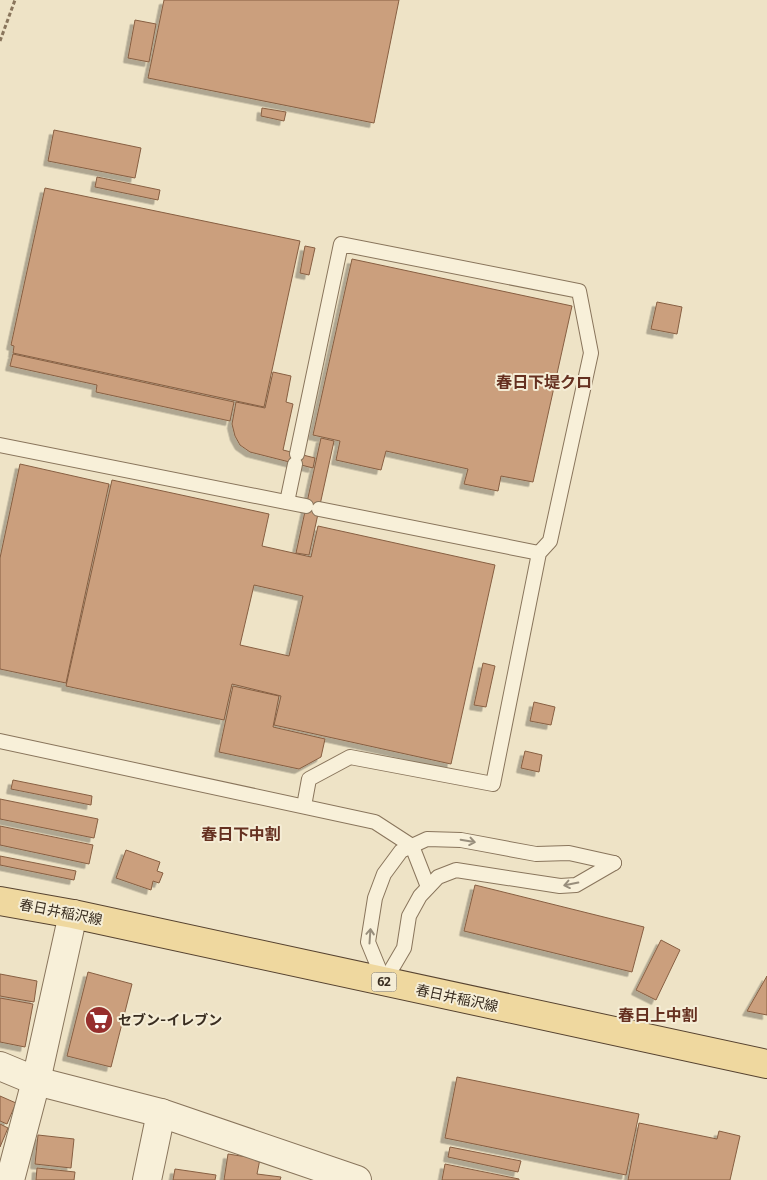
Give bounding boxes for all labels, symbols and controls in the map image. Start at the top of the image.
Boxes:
district label: 春日下堤クロ [496,373,592,392]
district label: 春日下中割 [201,825,281,844]
one-way arrow [460,837,476,847]
one-way arrow [563,880,579,890]
street label: 春日井稲沢線 [18,896,104,929]
one-way arrow [365,929,374,945]
road number: 62 [372,972,396,992]
street label: 春日井稲沢線 [414,981,500,1016]
supermarket icon: セブン-イレブン [84,1005,114,1035]
district label: 春日上中割 [618,1006,698,1025]
place label: セブン-イレブン [118,1012,222,1029]

